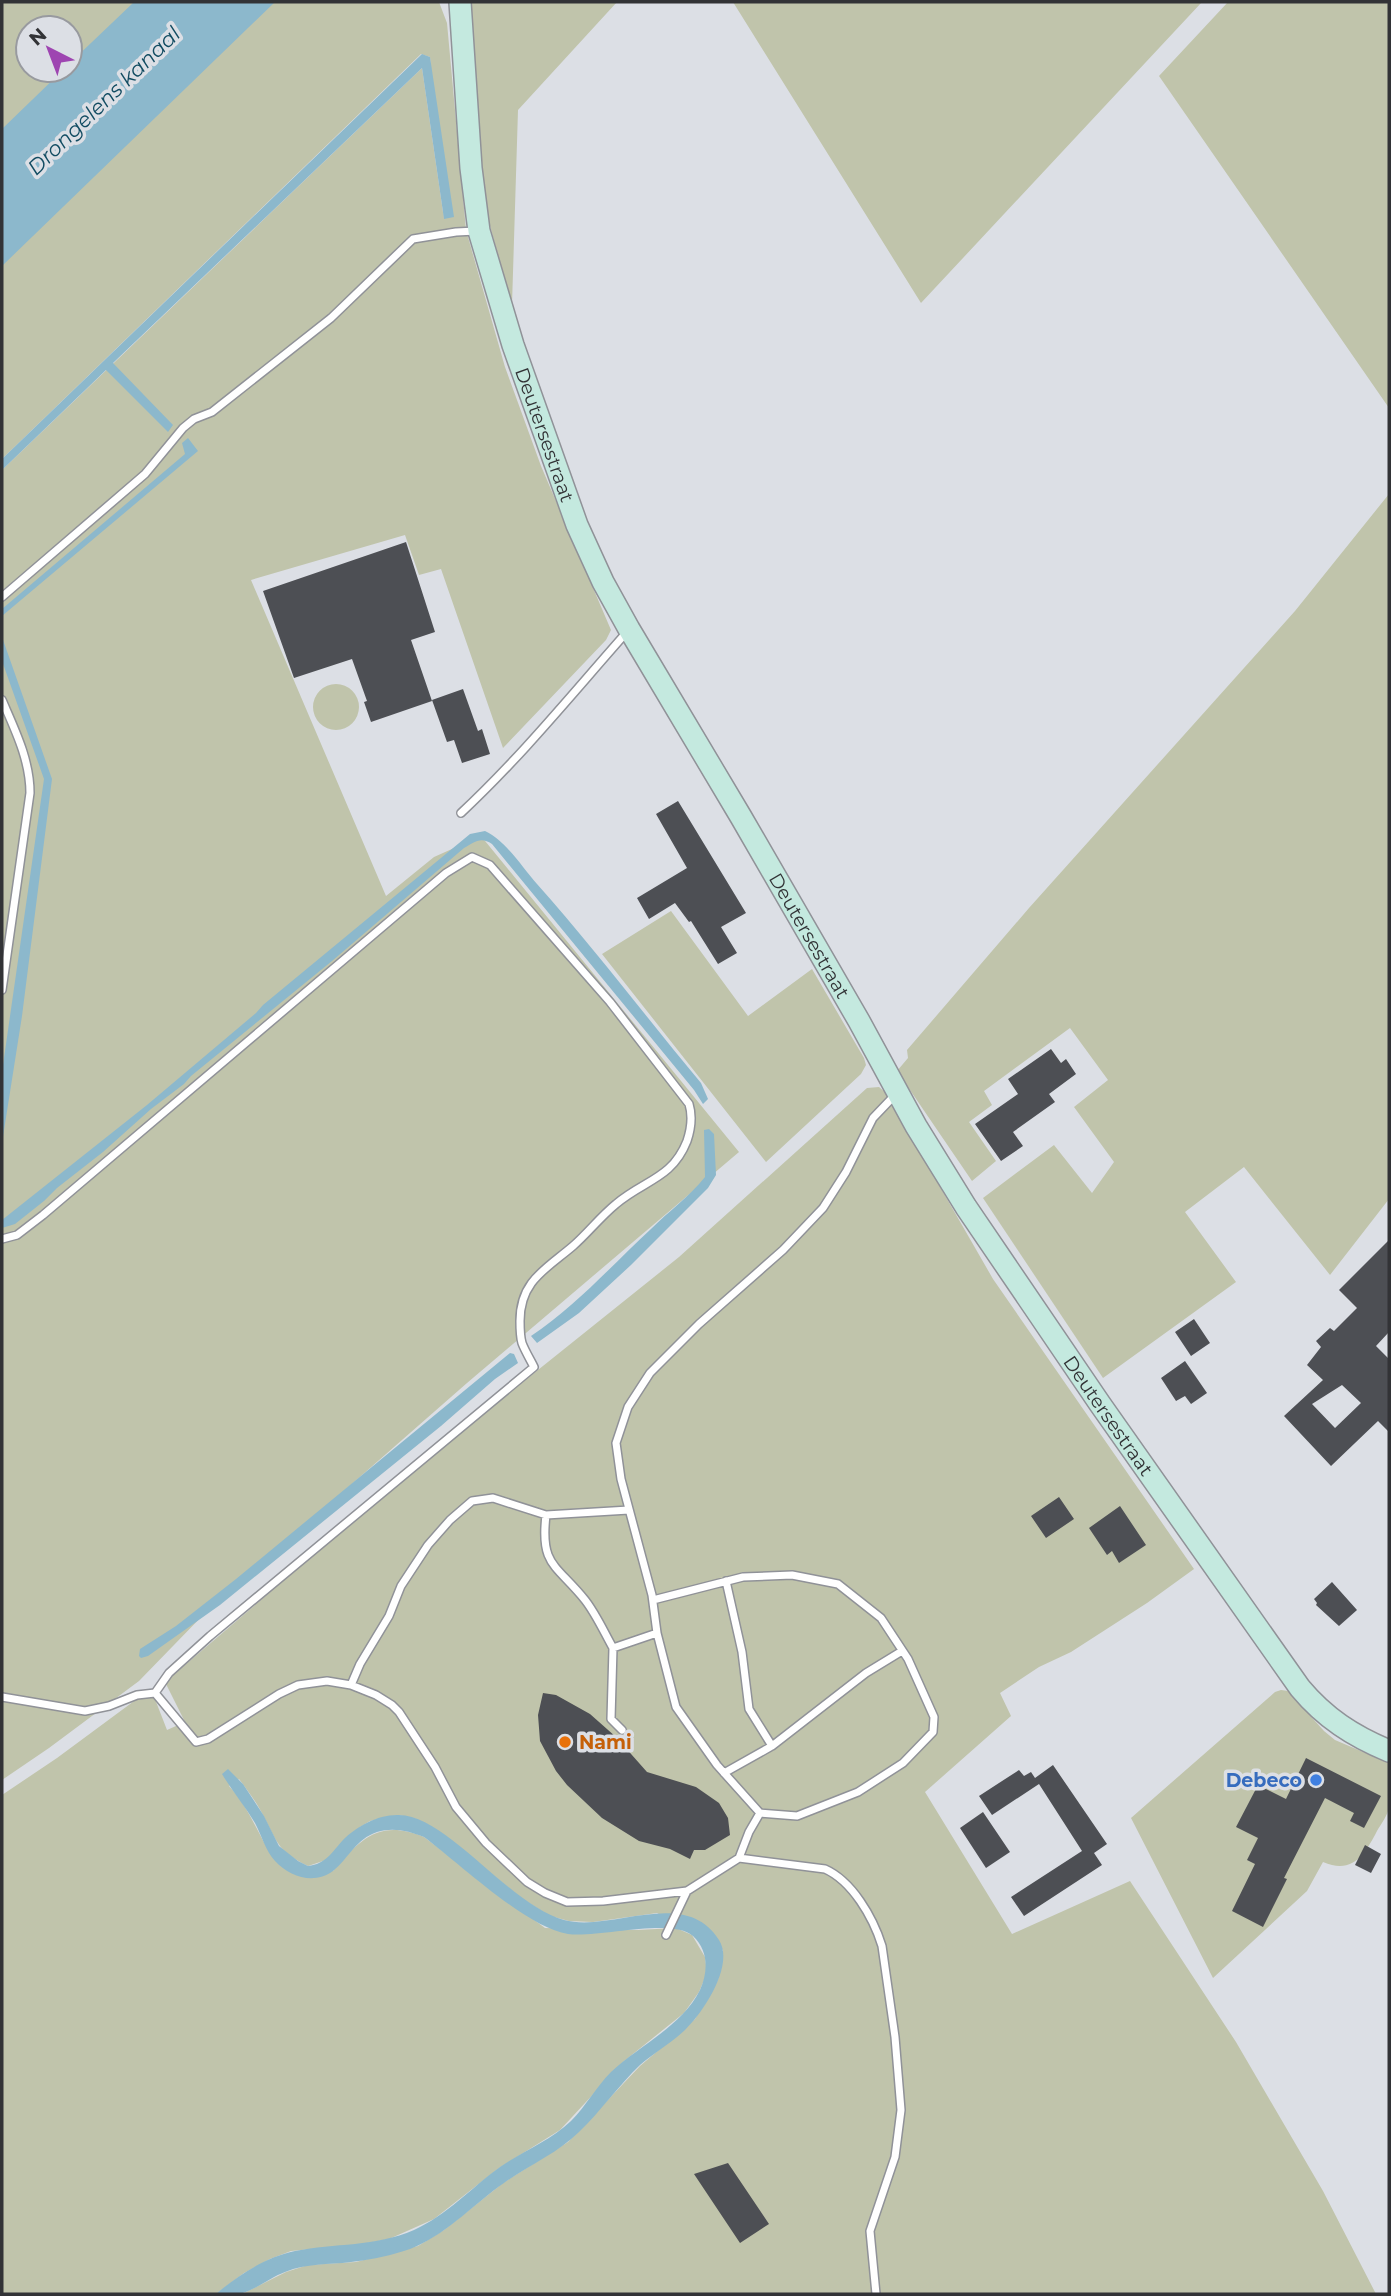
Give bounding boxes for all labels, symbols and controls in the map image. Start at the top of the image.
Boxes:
north arrow [14,14,84,84]
water label: Drongelens kanaal [22,21,186,180]
text: N [25,23,51,50]
street label: Deutersestraat [510,364,579,505]
street label: Deutersestraat [764,869,855,1003]
street label: Deutersestraat [1058,1351,1158,1481]
place label: Nami [579,1731,632,1754]
marker: Nami [557,1734,573,1750]
place label: Debeco [1226,1769,1302,1792]
marker: Debeco [1308,1772,1324,1788]

